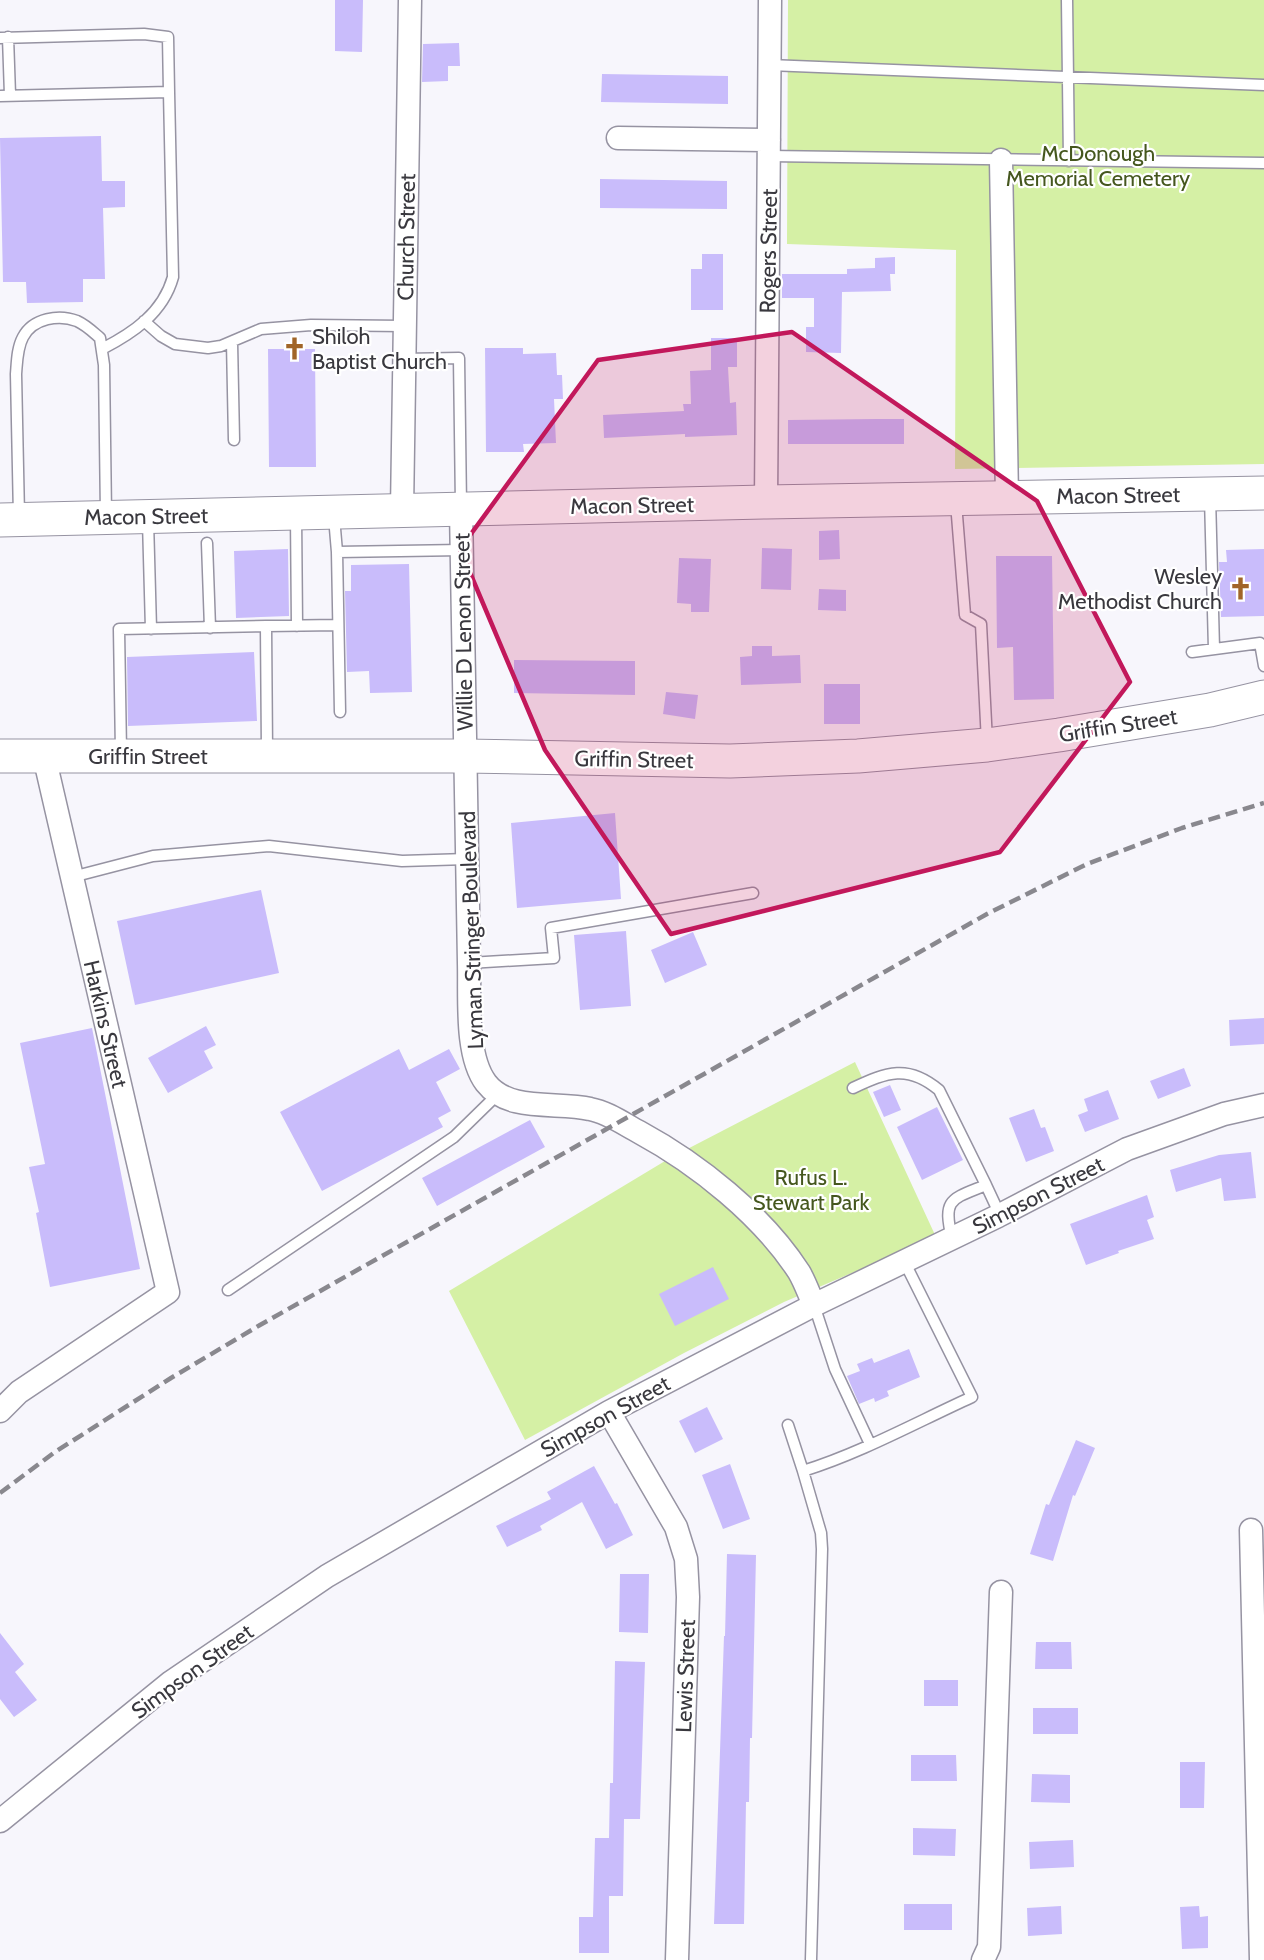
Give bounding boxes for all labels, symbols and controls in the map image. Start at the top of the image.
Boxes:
park label: McDonough Memorial Cemetery [1006,140,1190,192]
street label: Church Street [392,173,421,301]
street label: Rogers Street [754,188,783,314]
place label: Shiloh Baptist Church [312,323,447,375]
church icon: Shiloh Baptist Church [281,336,307,362]
street label: Macon Street [1056,481,1181,510]
street label: Macon Street [570,491,695,520]
street label: Macon Street [84,502,209,531]
street label: Willie D Lenon Street [448,532,479,731]
place label: Wesley Methodist Church [1058,563,1222,615]
church icon: Wesley Methodist Church [1227,576,1253,602]
street label: Griffin Street [1057,703,1180,748]
street label: Griffin Street [88,743,208,770]
street label: Griffin Street [574,745,694,774]
street label: Lyman Stringer Boulevard [454,810,489,1050]
street label: Harkins Street [78,958,133,1091]
street label: Simpson Street [968,1150,1109,1240]
park label: Rufus L. Stewart Park [753,1164,869,1216]
street label: Simpson Street [536,1369,675,1463]
street label: Simpson Street [126,1618,259,1725]
street label: Lewis Street [670,1618,701,1733]

